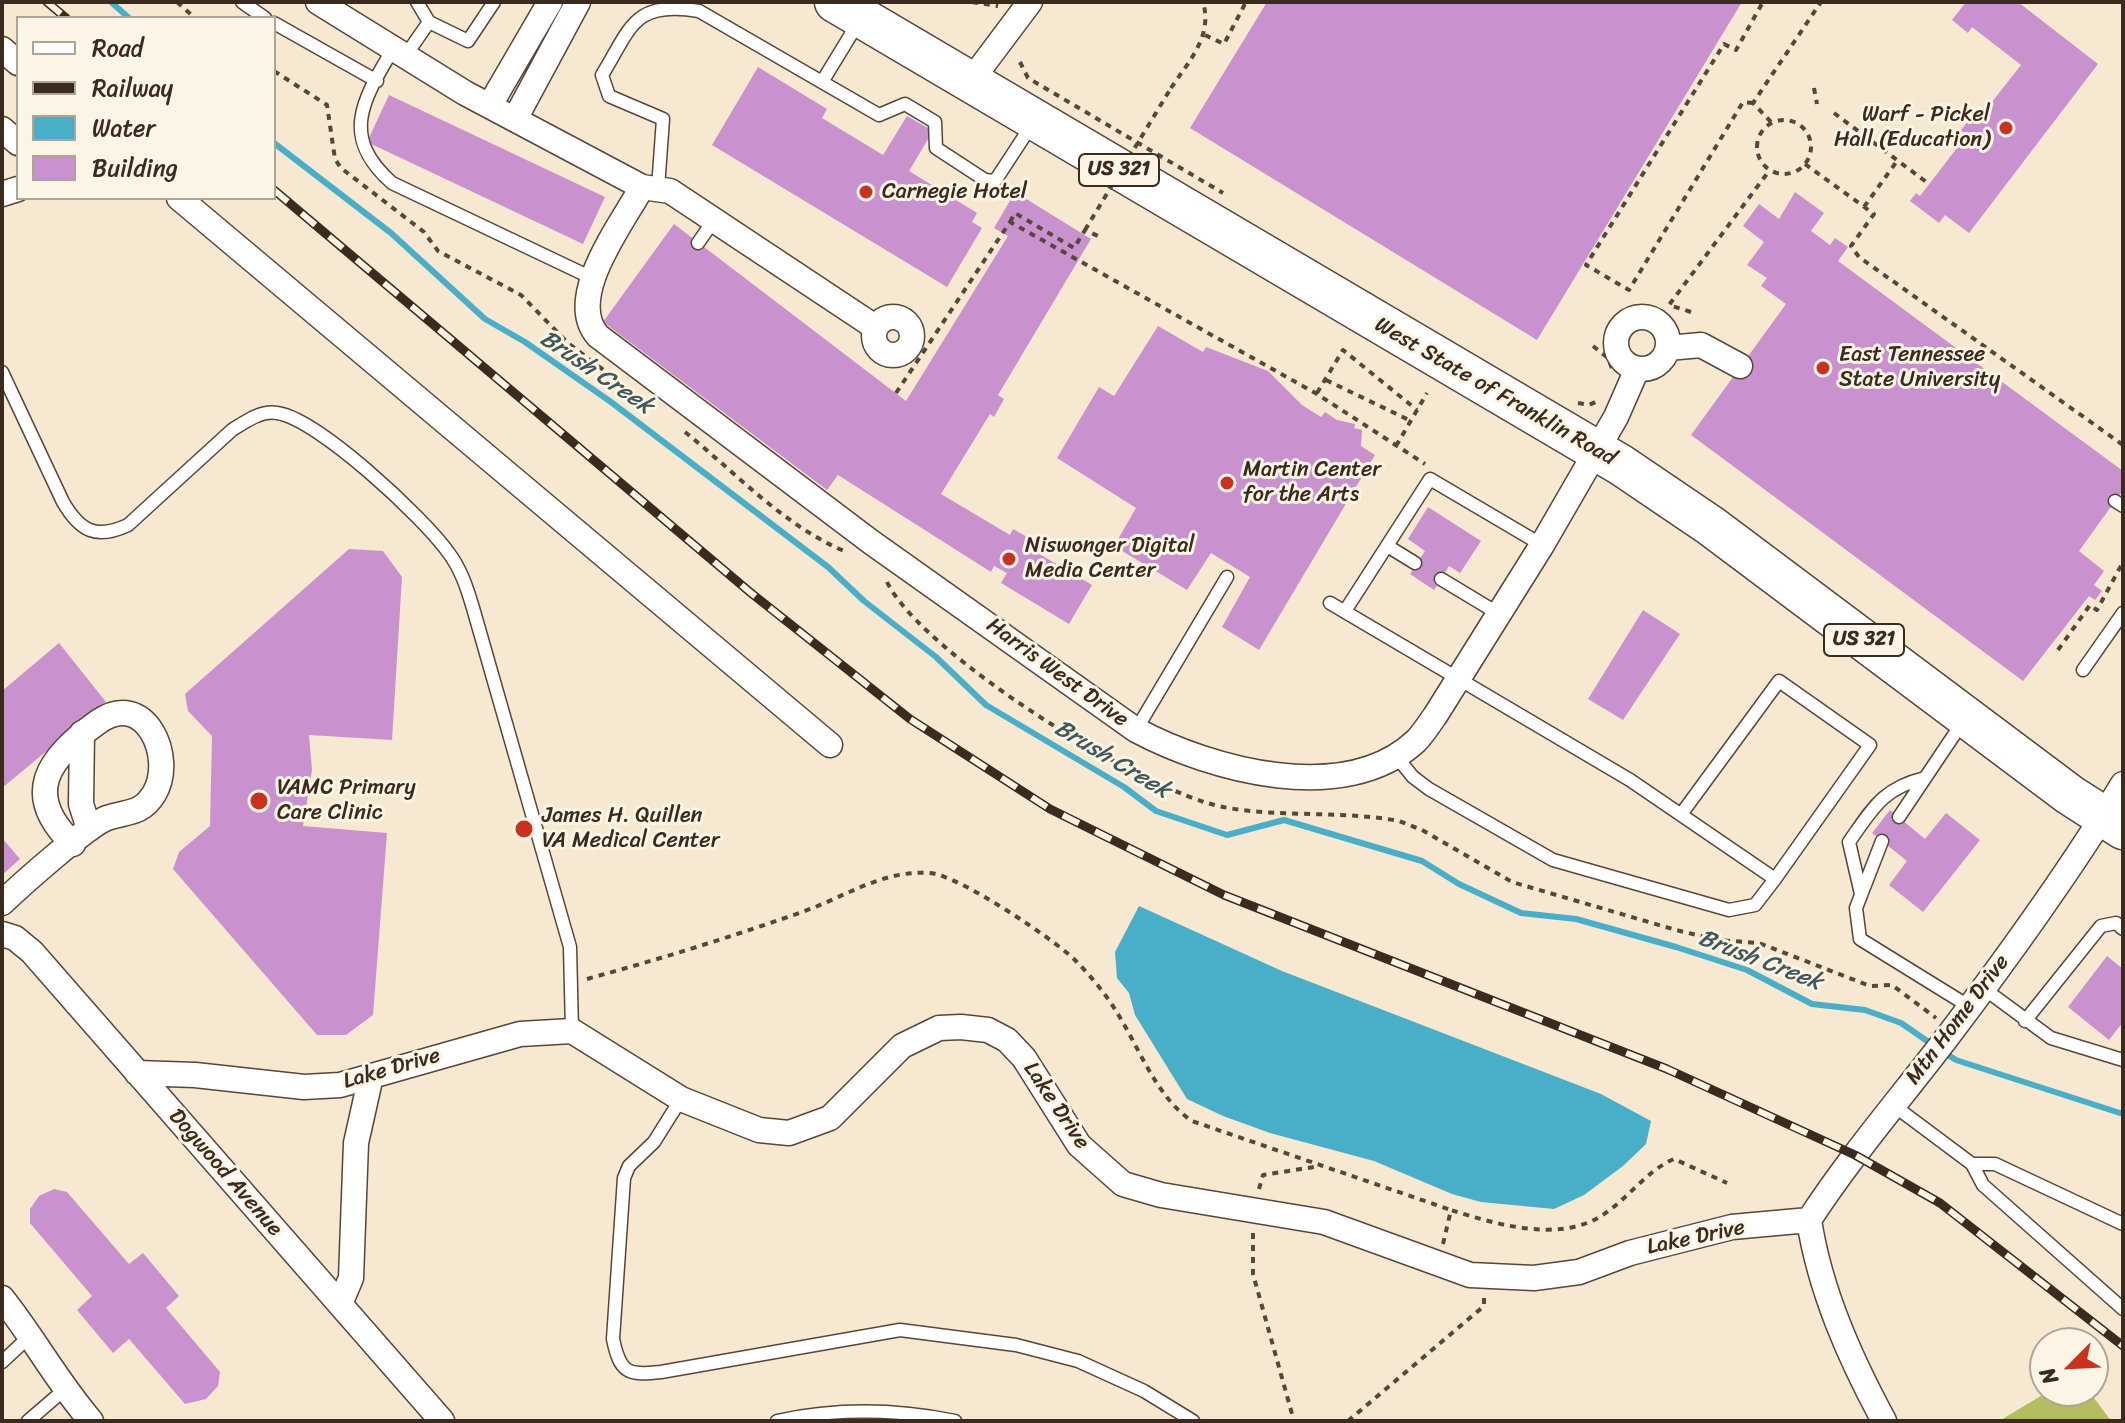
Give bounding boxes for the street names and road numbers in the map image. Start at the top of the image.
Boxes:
road number: US 321 [1079,154,1159,186]
street label: West State of Franklin Road [1370,312,1620,472]
street label: Harris West Drive [981,613,1133,733]
road number: US 321 [1824,624,1904,656]
street label: Mtn Home Drive [1901,950,2015,1090]
street label: Lake Drive [340,1043,444,1095]
street label: Lake Drive [1017,1057,1095,1155]
street label: Dogwood Avenue [162,1104,288,1242]
street label: Lake Drive [1644,1215,1748,1261]

